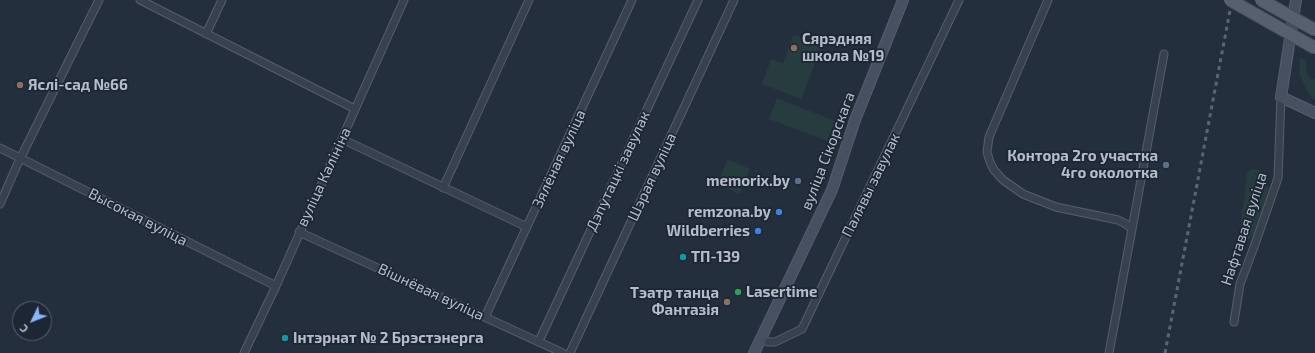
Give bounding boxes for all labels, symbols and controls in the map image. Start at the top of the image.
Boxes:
place label: Сярэдняя школа №19 [802,30,884,65]
marker: Сярэдняя школа №19 [789,43,799,53]
place label: Яслі-сад №66 [28,76,128,94]
marker: Яслі-сад №66 [15,80,25,90]
street label: вуліца Сікорскага [797,89,859,213]
street label: Зялёная вуліца [528,107,590,211]
street label: Дэпутацкі завулак [582,108,654,234]
street label: вуліца Калініна [293,125,355,229]
street label: Шэрая вуліца [624,130,680,224]
street label: Палявы завулак [838,130,904,240]
place label: Контора 2го участка 4го околотка [1007,147,1158,182]
marker: Контора 2го участка 4го околотка [1161,160,1171,170]
street label: Нафтавая вуліца [1217,170,1271,288]
place label: memorix.by [706,172,790,190]
marker: memorix.by [793,176,803,186]
street label: Высокая вуліца [85,184,191,250]
place label: remzona.by [688,203,771,221]
marker: remzona.by [774,207,784,217]
place label: Wildberries [667,222,750,240]
marker: Wildberries [753,226,763,236]
place label: ТП-139 [691,248,740,266]
marker: ТП-139 [678,252,688,262]
street label: Вішнёвая вуліца [375,260,487,324]
place label: Lasertime [746,283,817,301]
place label: Тэатр танца Фантазія [630,284,719,319]
marker: Lasertime [733,287,743,297]
marker: Тэатр танца Фантазія [722,297,732,307]
north arrow [12,301,52,341]
text: С [17,322,31,336]
place label: Інтэрнат № 2 Брэстэнерга [293,329,484,347]
marker: Інтэрнат № 2 Брэстэнерга [280,333,290,343]

